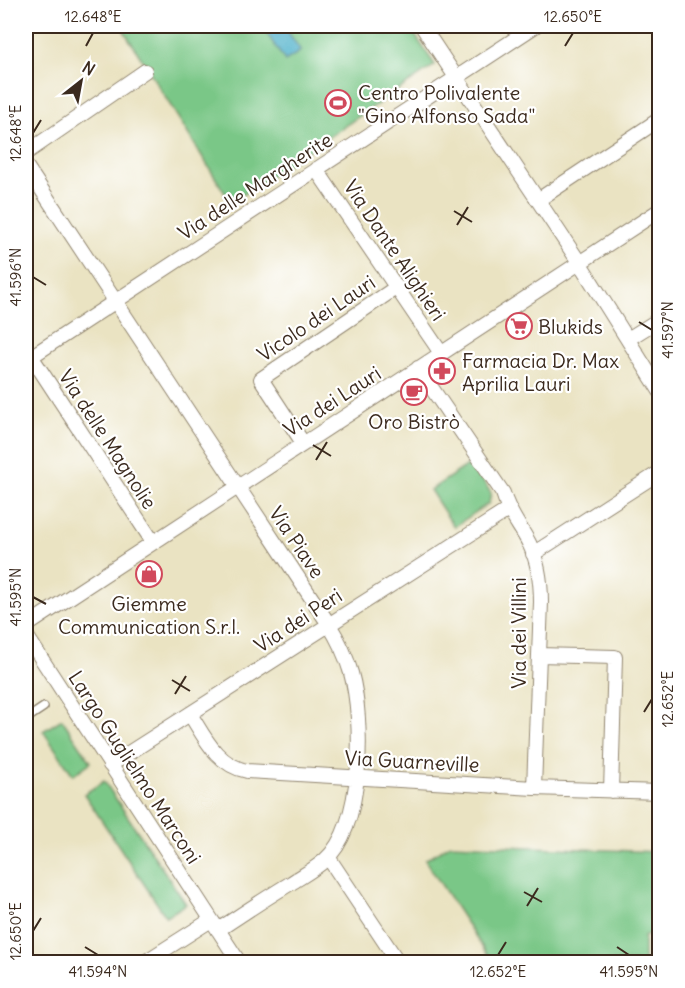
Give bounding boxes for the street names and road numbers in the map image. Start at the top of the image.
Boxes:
street label: Via delle Margherite [173,127,337,245]
street label: Via Dante Alighieri [339,175,451,325]
street label: Vicolo dei Lauri [252,269,380,367]
street label: Via dei Lauri [279,360,385,442]
street label: Via delle Magnolie [54,365,162,513]
street label: Via Piave [264,501,330,583]
street label: Via dei Villini [506,577,531,689]
street label: Via dei Peri [249,582,347,658]
street label: Largo Guglielmo Marconi [63,666,207,868]
street label: Via Guarneville [344,745,480,777]

